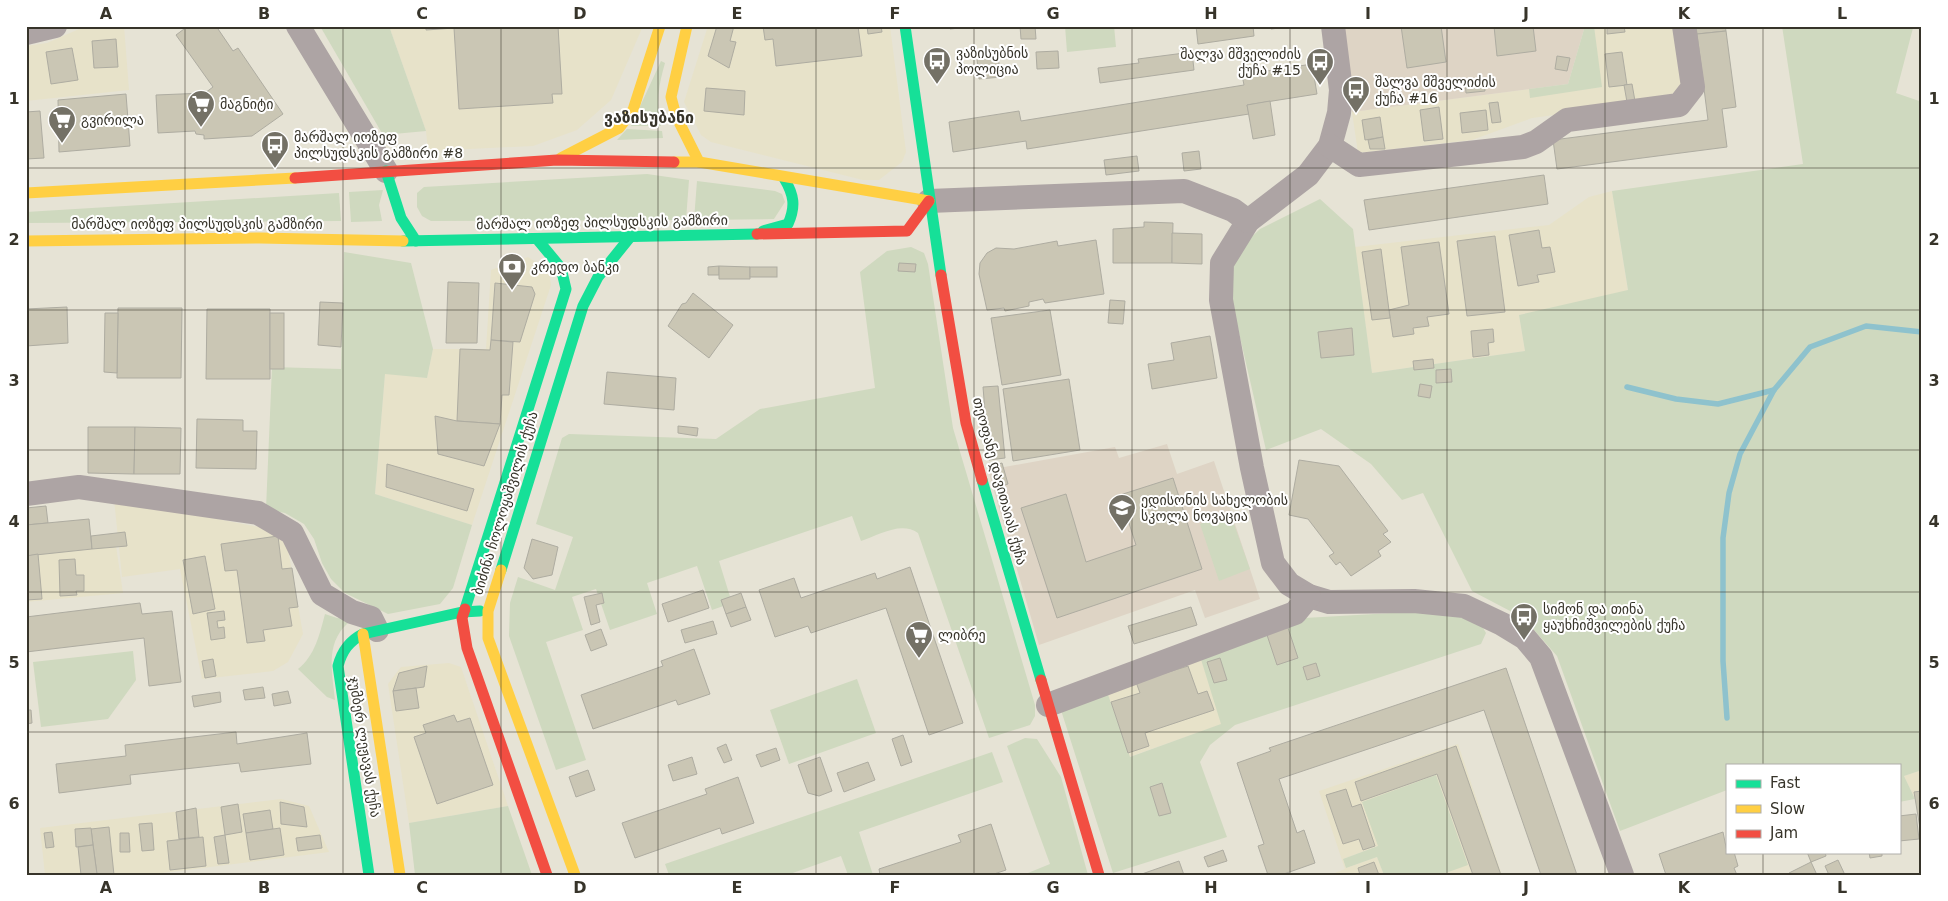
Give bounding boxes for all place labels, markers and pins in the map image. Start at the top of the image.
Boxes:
place label: ვაზისუბნის პოლიცია [956,45,1028,77]
bus stop icon: ვაზისუბნის პოლიცია [922,46,952,85]
place label: შალვა მშველიძის ქუჩა #15 [1180,46,1301,78]
bus stop icon: შალვა მშველიძის ქუჩა #15 [1305,47,1335,86]
place label: შალვა მშველიძის ქუჩა #16 [1375,74,1496,106]
bus stop icon: შალვა მშველიძის ქუჩა #16 [1341,75,1371,114]
supermarket icon: მაგნიტი [186,89,216,128]
place label: მაგნიტი [220,96,274,112]
supermarket icon: გვირილა [47,105,77,144]
place label: გვირილა [81,112,144,128]
place label: მარშალ იოზეფ პილსუდსკის გამზირი #8 [294,129,463,161]
bus stop icon: მარშალ იოზეფ პილსუდსკის გამზირი #8 [260,130,290,169]
bank icon: კრედო ბანკი [497,252,527,291]
place label: კრედო ბანკი [531,259,619,275]
place label: ედისონის სახელობის სკოლა ნოვაცია [1141,492,1288,524]
school or university icon: ედისონის სახელობის სკოლა ნოვაცია [1107,493,1137,532]
place label: სიმონ და თინა ყაუხჩიშვილების ქუჩა [1543,601,1685,633]
bus stop icon: სიმონ და თინა ყაუხჩიშვილების ქუჩა [1509,602,1539,641]
supermarket icon: ლიბრე [904,620,934,659]
place label: ლიბრე [938,627,986,643]

